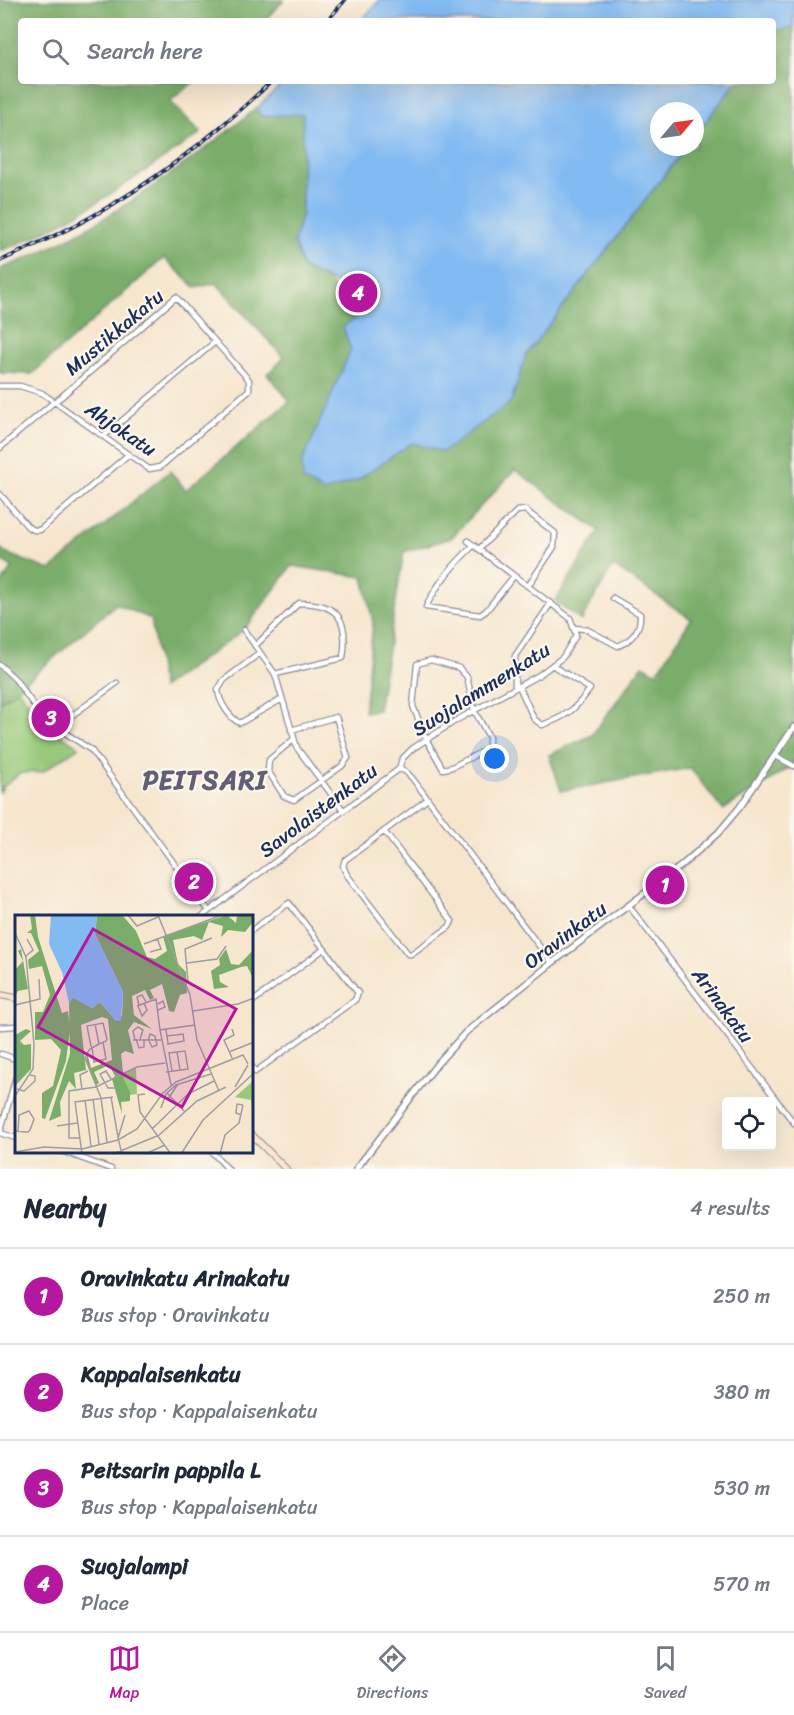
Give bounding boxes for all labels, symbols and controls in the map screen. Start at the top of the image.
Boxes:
search box [18,18,776,84]
text: Search here [87,32,203,71]
icon: search [39,35,72,68]
north arrow [650,102,704,156]
pin: 4 [338,270,378,316]
street label: Mustikkakatu [57,280,172,385]
street label: Ahjokatu [77,392,164,467]
street label: Suojalammenkatu [405,633,558,746]
pin: 3 [32,696,70,740]
your location [480,744,509,773]
street label: Savolaistenkatu [251,754,386,867]
district label: PEITSARI [142,757,269,803]
pin: 2 [174,860,214,904]
pin: 1 [646,862,684,908]
street label: Oravinkatu [516,892,615,979]
inset map [15,915,254,1154]
street label: Arinakatu [682,959,763,1051]
map controls [722,1097,776,1151]
button: locate [722,1097,776,1151]
text: Nearby [24,1185,106,1231]
text: 4 results [690,1191,770,1226]
text: Oravinkatu Arinakatu [81,1259,289,1298]
text: 1 [39,1279,48,1314]
text: 250 m [713,1279,770,1314]
text: Bus stop · Oravinkatu [81,1298,269,1333]
text: Kappalaisenkatu [81,1355,241,1394]
text: 2 [38,1375,49,1410]
text: 380 m [714,1375,770,1410]
text: Bus stop · Kappalaisenkatu [81,1394,317,1429]
text: Peitsarin pappila L [81,1451,260,1490]
text: 3 [38,1471,49,1506]
text: 530 m [714,1471,770,1506]
text: Bus stop · Kappalaisenkatu [81,1490,317,1525]
text: Suojalampi [81,1547,188,1586]
text: 4 [37,1567,50,1602]
text: 570 m [713,1567,770,1602]
text: Place [81,1586,129,1621]
tab: Map [108,1642,141,1707]
tab: Directions [357,1642,428,1707]
tab: Saved [644,1642,686,1707]

